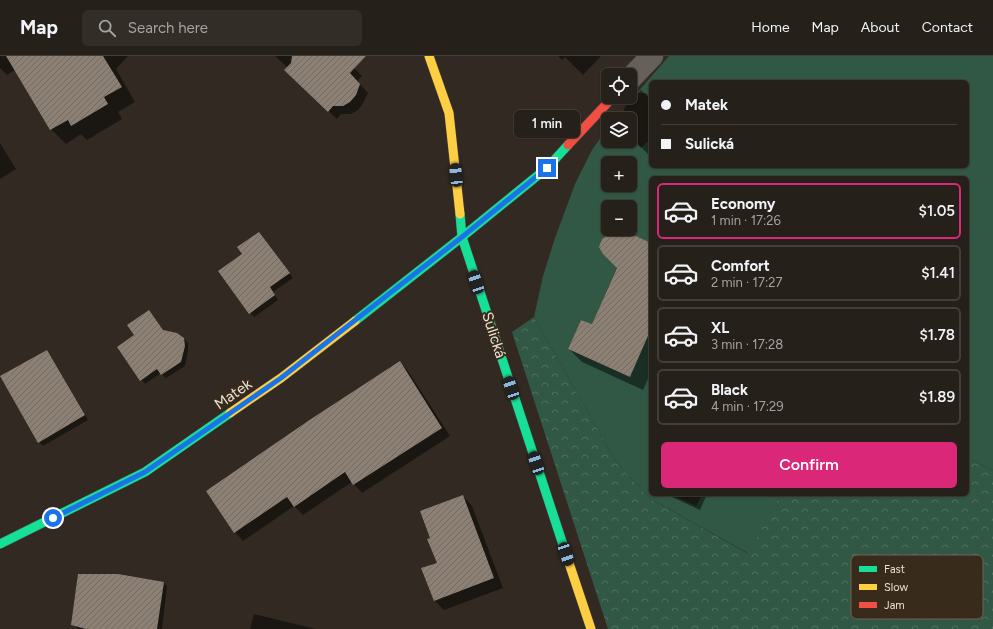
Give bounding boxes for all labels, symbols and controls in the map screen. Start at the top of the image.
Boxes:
search box [82,10,362,46]
text: Map [20,16,58,39]
icon: search [96,17,118,39]
text: Search here [128,19,208,37]
text: Home [751,19,790,36]
text: Map [812,19,839,36]
text: About [861,19,900,36]
text: Contact [922,19,973,36]
map controls [601,68,637,236]
button: locate [601,68,637,104]
text: Matek [685,96,728,114]
callout: 1 min [514,110,580,138]
button: layers [601,112,637,148]
text: 1 min [532,116,562,131]
text: Sulická [685,135,734,153]
button: + [601,156,637,192]
route end [538,159,556,177]
car [449,162,463,188]
icon: car [663,193,699,229]
text: Economy [711,195,776,213]
button: − [601,200,637,236]
text: $1.05 [919,202,955,220]
text: 1 min · 17:26 [711,213,781,228]
icon: car [663,255,699,291]
text: Comfort [711,257,770,275]
text: $1.41 [921,264,955,282]
car [467,269,485,295]
text: 2 min · 17:27 [711,275,782,290]
street label: Sulická [478,310,510,360]
icon: car [663,317,699,353]
text: XL [711,319,729,337]
text: $1.78 [919,326,955,344]
text: 3 min · 17:28 [711,337,783,352]
street label: Matek [211,374,256,413]
car [502,375,520,401]
icon: car [663,379,699,415]
text: Black [711,381,748,399]
text: $1.89 [919,388,955,406]
text: 4 min · 17:29 [711,399,784,414]
button: Confirm [661,442,957,488]
car [527,450,545,476]
route start [44,509,62,527]
car [557,541,575,567]
legend [851,555,983,619]
text: Fast [884,563,905,576]
text: Slow [884,581,908,594]
text: Jam [884,599,905,612]

